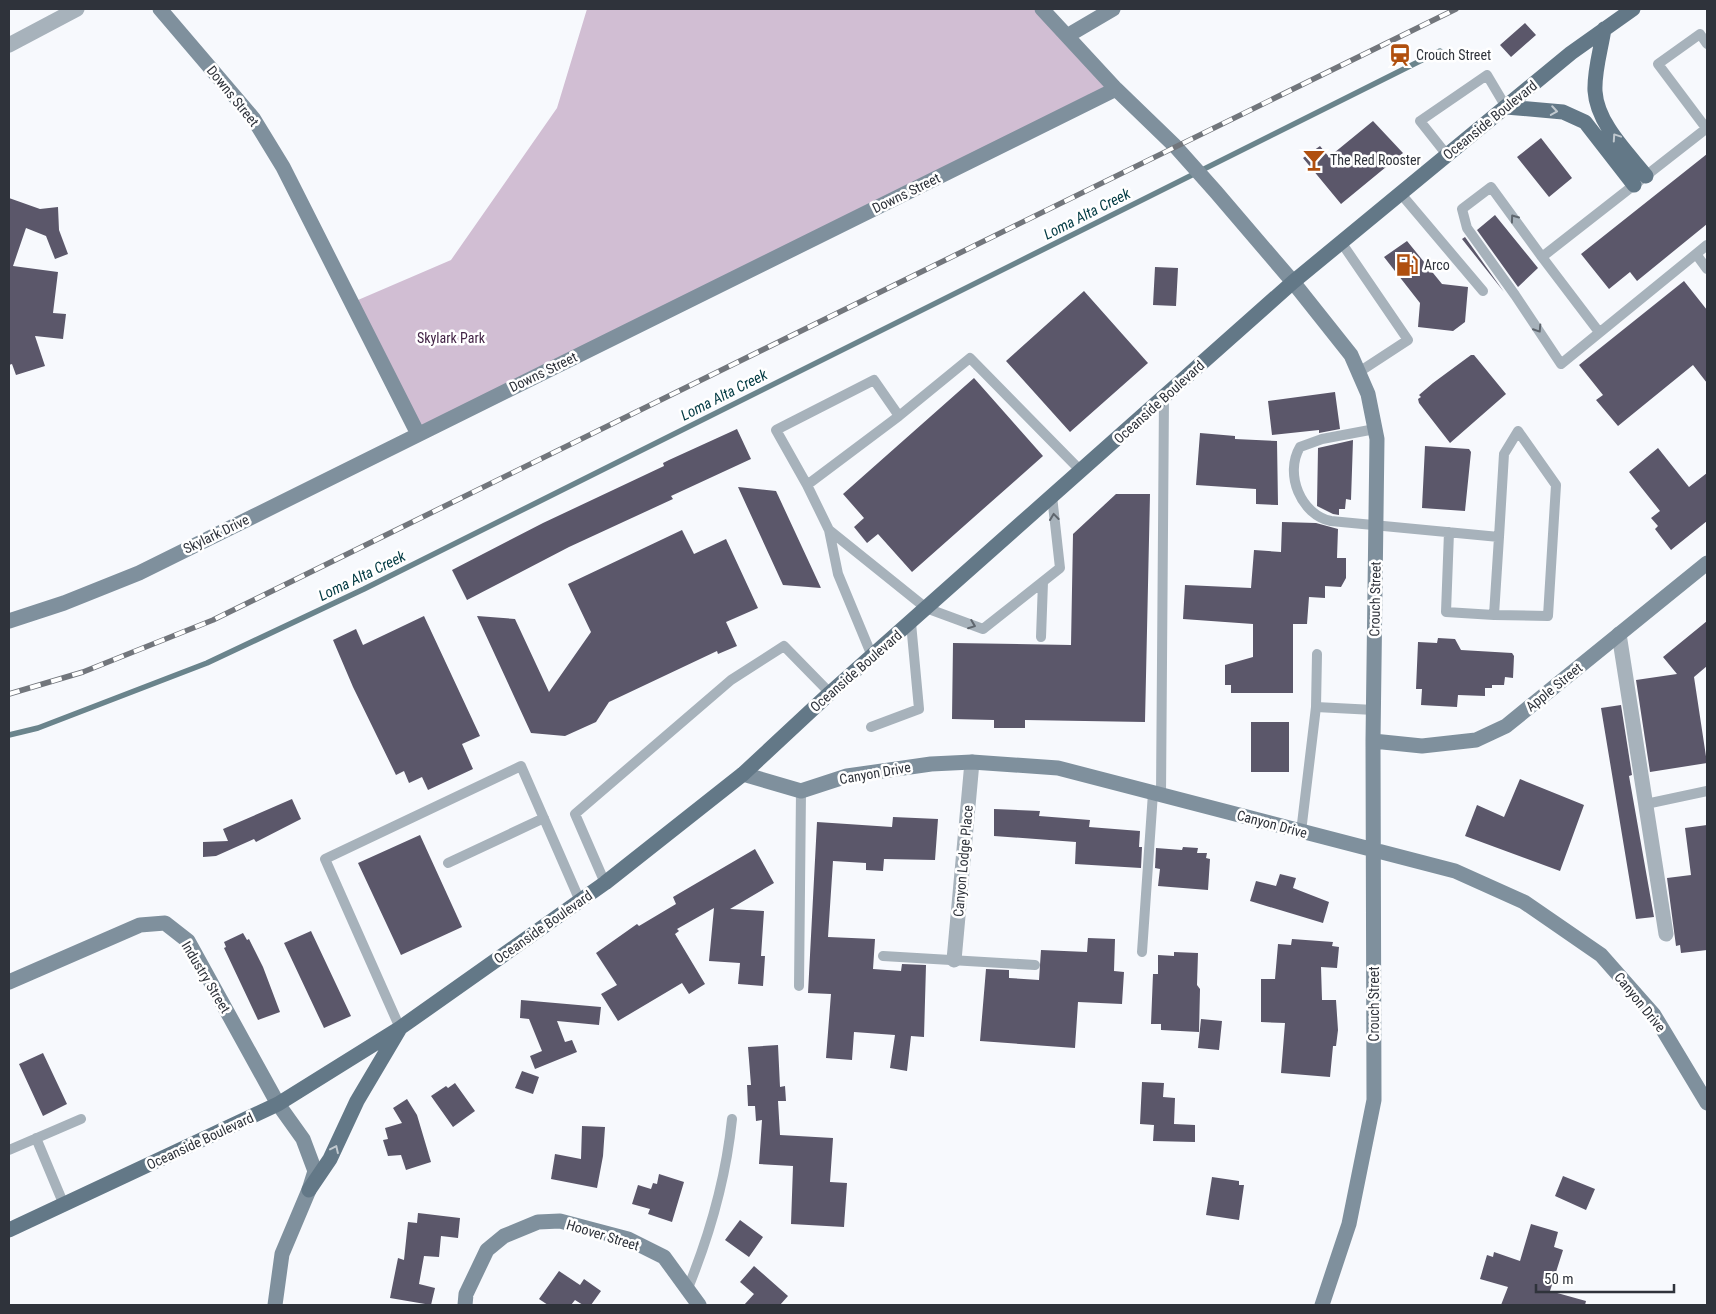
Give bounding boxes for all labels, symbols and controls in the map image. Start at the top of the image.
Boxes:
station icon: Crouch Street [1387,42,1413,68]
place label: Crouch Street [1416,47,1491,63]
street label: Downs Street [204,62,262,130]
street label: Oceanside Boulevard [1440,77,1540,163]
one-way arrow [1550,106,1559,116]
one-way arrow [1613,134,1622,143]
bar icon: The Red Rooster [1301,147,1327,173]
place label: The Red Rooster [1330,152,1421,168]
street label: Downs Street [870,170,942,216]
water label: Loma Alta Creek [1041,184,1134,244]
one-way arrow [1511,215,1519,224]
fuel station icon: Arco [1394,252,1420,278]
place label: Arco [1424,257,1450,273]
one-way arrow [1532,323,1541,333]
park label: Skylark Park [417,330,486,346]
street label: Downs Street [507,349,579,395]
street label: Oceanside Boulevard [1111,357,1207,447]
water label: Loma Alta Creek [678,365,771,425]
street label: Skylark Drive [181,511,252,557]
one-way arrow [1050,512,1060,521]
water label: Loma Alta Creek [315,547,409,605]
street label: Crouch Street [1366,561,1384,637]
one-way arrow [967,619,976,629]
street label: Oceanside Boulevard [807,627,905,715]
street label: Apple Street [1523,659,1585,715]
street label: Canyon Drive [838,759,912,787]
street label: Canyon Lodge Place [950,804,976,918]
street label: Canyon Drive [1235,807,1309,841]
street label: Oceanside Boulevard [491,887,595,967]
street label: Industry Street [178,938,234,1016]
street label: Crouch Street [1366,966,1382,1042]
street label: Canyon Drive [1611,969,1669,1035]
street label: Oceanside Boulevard [144,1109,256,1173]
one-way arrow [329,1145,339,1154]
street label: Hoover Street [565,1216,641,1254]
scale bar [1536,1262,1674,1294]
text: 50 m [1544,1270,1574,1288]

